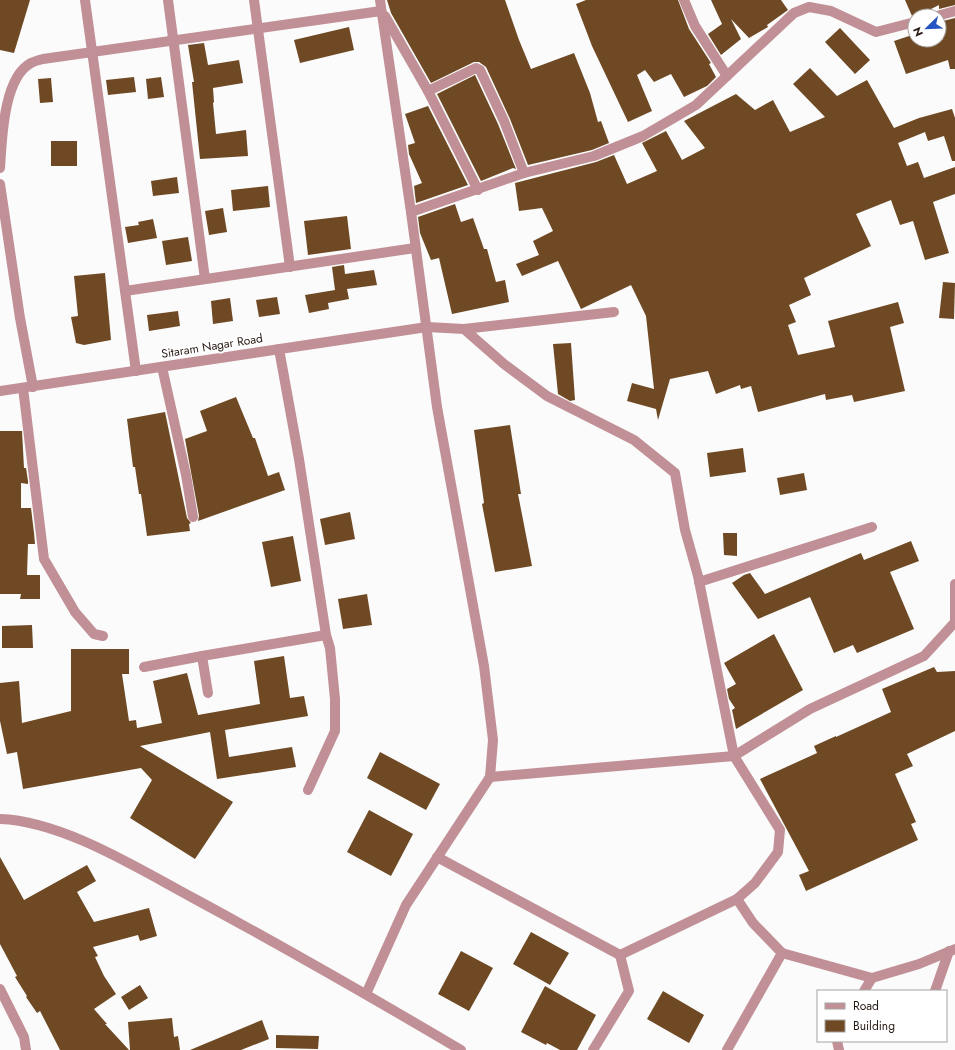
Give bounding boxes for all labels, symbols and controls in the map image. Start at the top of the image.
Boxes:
north arrow [907,8,947,48]
text: N [909,25,927,39]
street label: Sitaram Nagar Road [160,329,264,363]
legend [817,990,947,1042]
text: Road [853,997,879,1015]
text: Building [853,1017,895,1035]

